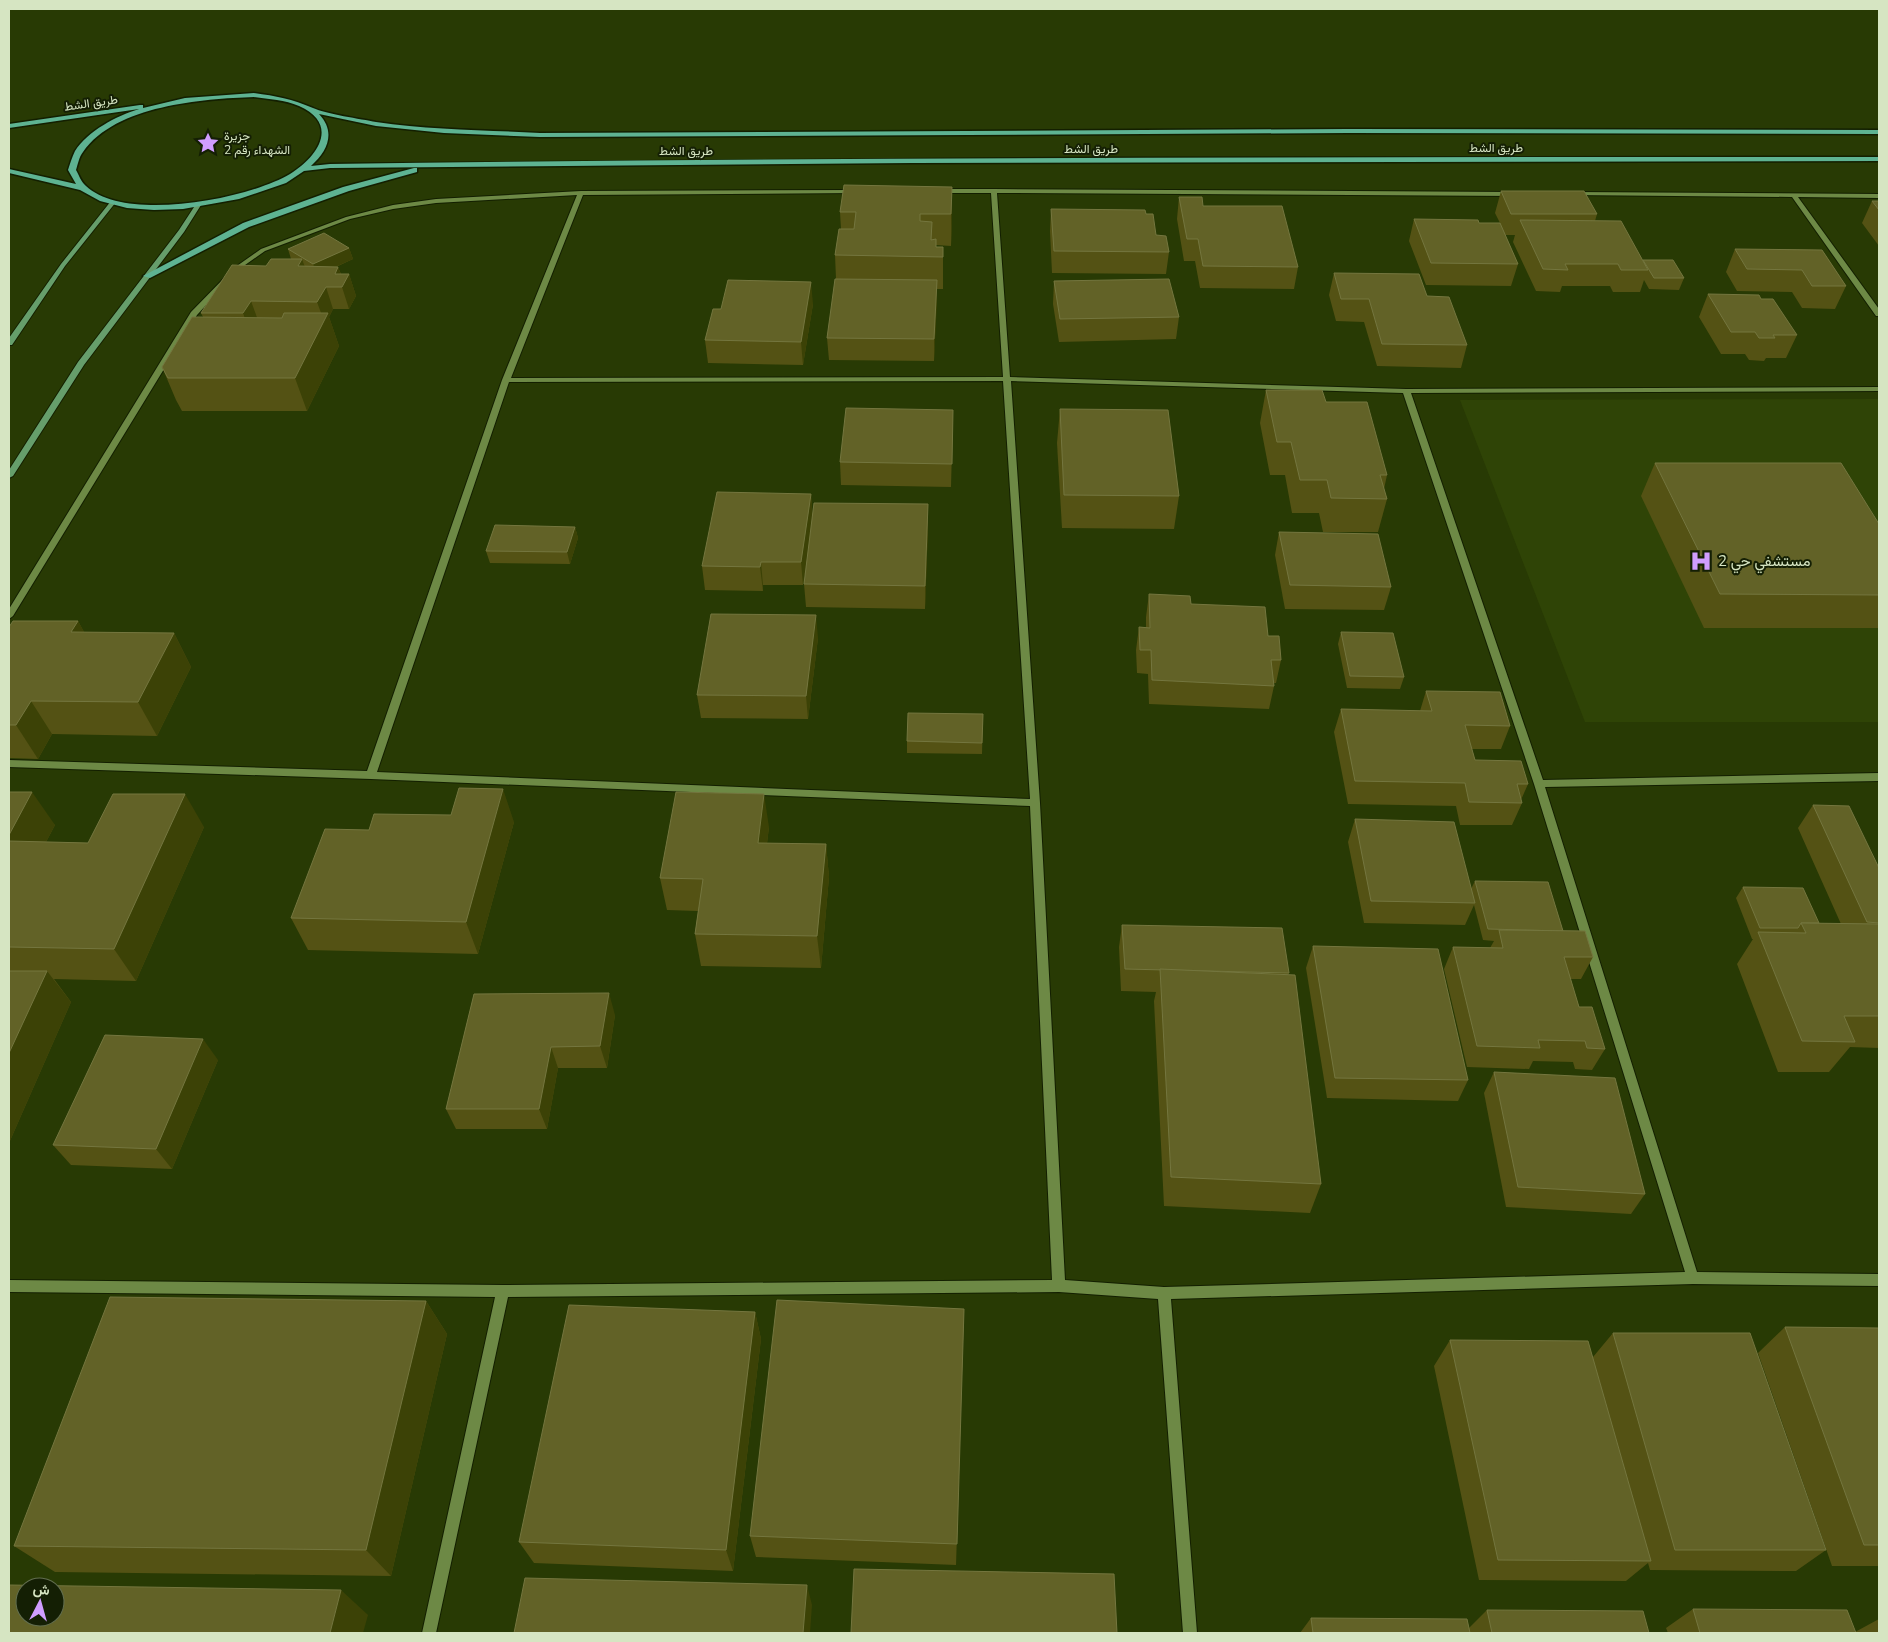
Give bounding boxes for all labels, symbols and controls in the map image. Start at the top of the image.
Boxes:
street label: طريق الشط [63,91,119,115]
place label: جزيرة الشهداء رقم 2 [224,128,290,158]
place icon: جزيرة الشهداء رقم 2 [195,130,221,156]
street label: طريق الشط [1469,140,1523,156]
street label: طريق الشط [1064,141,1118,157]
street label: طريق الشط [659,143,713,159]
hospital icon: مستشفي حي 2 [1688,548,1714,574]
place label: مستشفي حي 2 [1718,551,1810,574]
north arrow [15,1577,65,1627]
text: ش [32,1579,51,1600]

